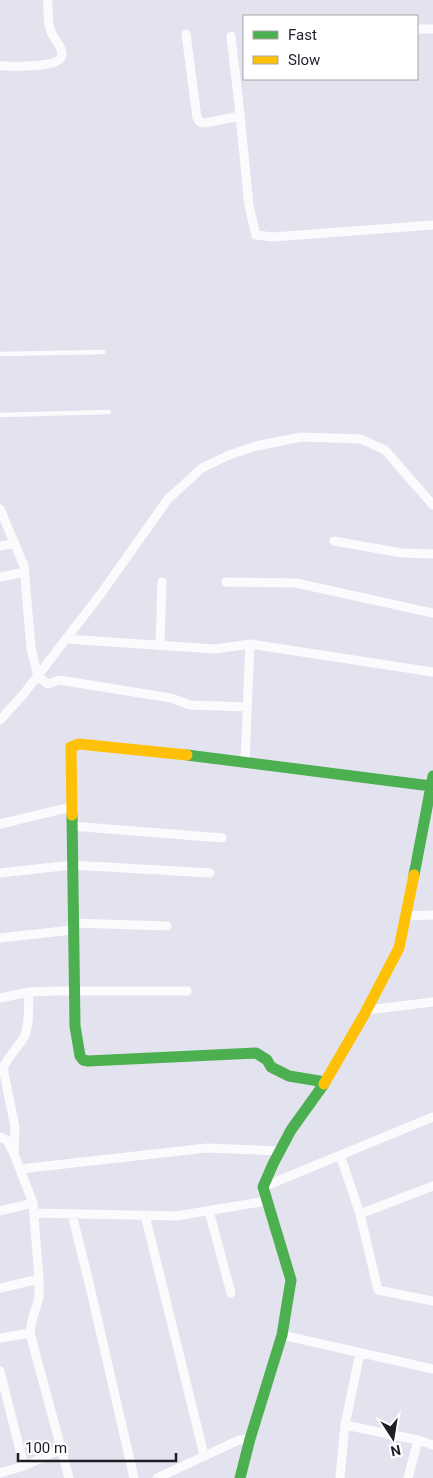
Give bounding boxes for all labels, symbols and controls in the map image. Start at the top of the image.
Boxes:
legend [243,15,418,80]
text: Fast [288,26,317,44]
text: Slow [288,51,320,69]
north arrow [368,1413,418,1463]
scale bar [18,1430,175,1462]
text: 100 m [25,1439,67,1457]
text: N [389,1442,402,1460]

